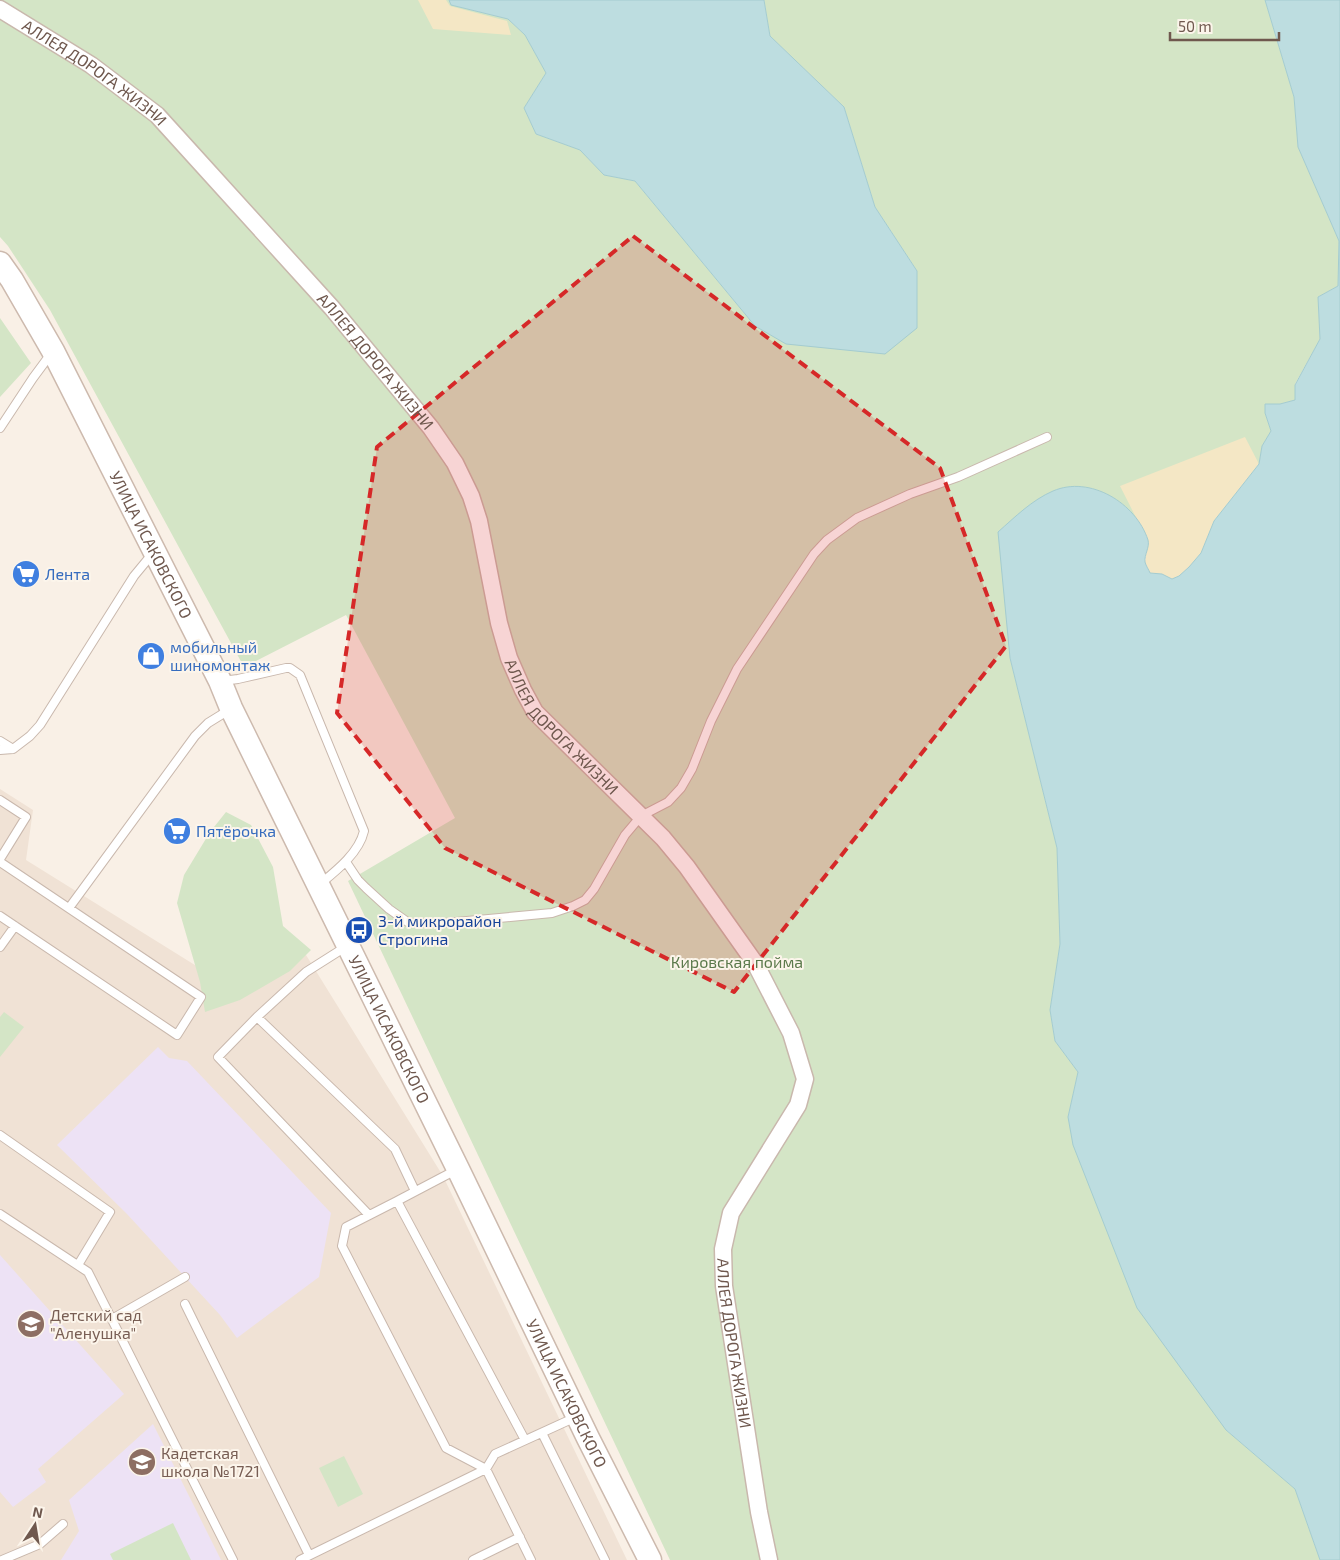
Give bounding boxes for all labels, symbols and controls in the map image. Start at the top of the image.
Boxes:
scale bar [1170,10,1279,42]
street label: АЛЛЕЯ ДОРОГА ЖИЗНИ [19,15,171,129]
text: 50 m [1178,17,1212,35]
street label: АЛЛЕЯ ДОРОГА ЖИЗНИ [314,289,438,433]
street label: УЛИЦА ИСАКОВСКОГО [106,468,197,621]
supermarket icon: Лента [11,559,41,589]
place label: Лента [45,564,90,583]
place label: мобильный шиномонтаж [170,637,271,674]
shop icon: мобильный шиномонтаж [136,641,166,671]
street label: АЛЛЕЯ ДОРОГА ЖИЗНИ [501,656,623,798]
supermarket icon: Пятёрочка [162,816,192,846]
place label: Пятёрочка [196,821,276,840]
place label: 3-й микрорайон Строгина [378,911,501,948]
bus stop icon: 3-й микрорайон Строгина [344,915,374,945]
street label: УЛИЦА ИСАКОВСКОГО [345,952,434,1106]
park label: Кировская пойма [671,952,803,971]
street label: АЛЛЕЯ ДОРОГА ЖИЗНИ [714,1258,756,1430]
place label: Детский сад "Аленушка" [50,1305,142,1343]
school or university icon: Детский сад "Аленушка" [16,1309,46,1339]
street label: УЛИЦА ИСАКОВСКОГО [523,1316,611,1471]
place label: Кадетская школа №1721 [161,1443,260,1480]
school or university icon: Кадетская школа №1721 [127,1447,157,1477]
north arrow [10,1500,60,1550]
text: N [31,1502,45,1521]

